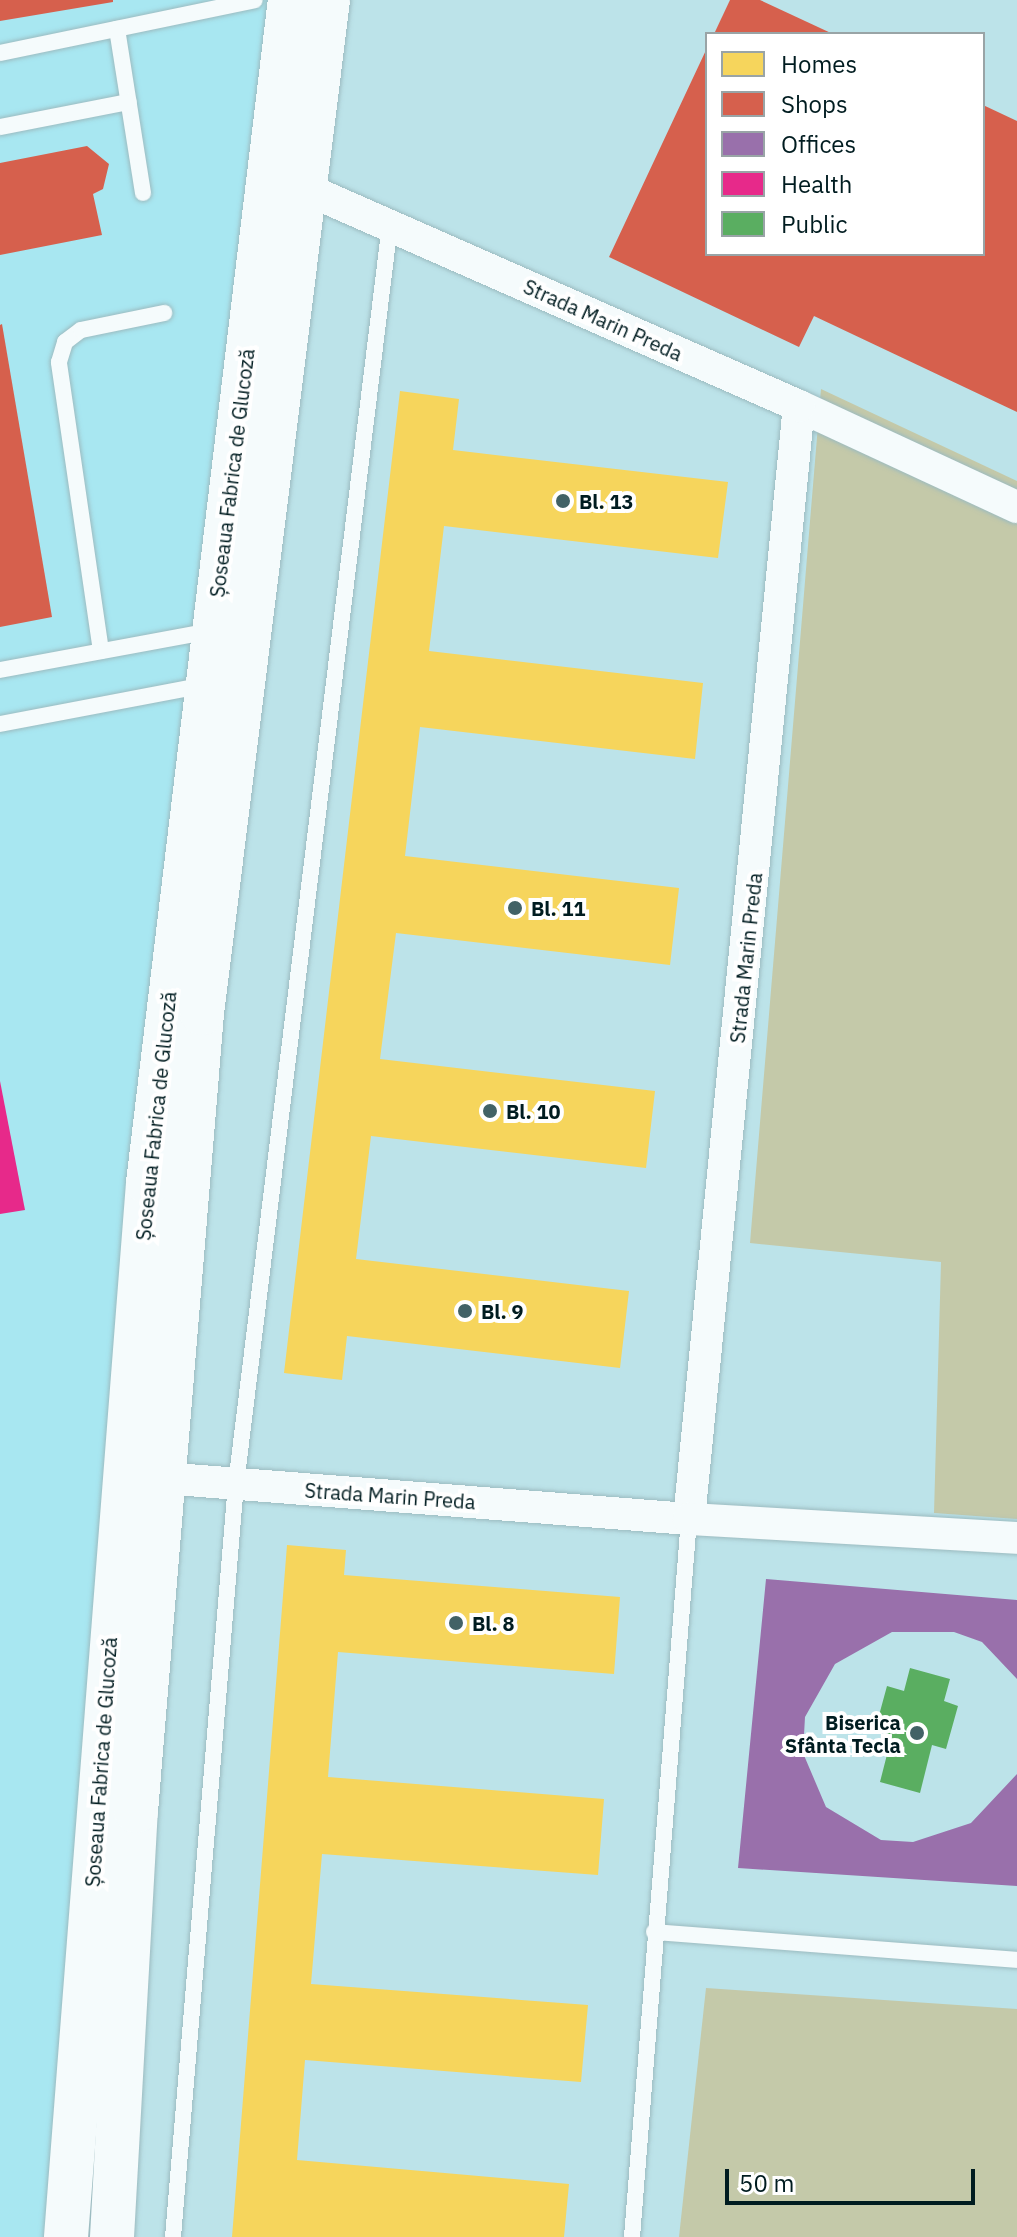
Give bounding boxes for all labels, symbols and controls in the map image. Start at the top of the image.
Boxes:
legend [705,32,985,256]
text: Homes [781,48,857,80]
text: Shops [781,88,848,120]
text: Offices [781,128,856,160]
text: Health [781,168,852,200]
text: Public [781,208,848,240]
street label: Strada Marin Preda [520,274,686,366]
street label: Șoseaua Fabrica de Glucoză [205,347,259,599]
place label: Bl. 13 [579,489,634,513]
marker: Bl. 13 [554,492,572,510]
street label: Strada Marin Preda [725,872,767,1044]
place label: Bl. 11 [531,896,586,920]
marker: Bl. 11 [506,899,524,917]
street label: Șoseaua Fabrica de Glucoză [131,990,181,1242]
place label: Bl. 10 [506,1099,561,1123]
marker: Bl. 10 [481,1102,499,1120]
place label: Bl. 9 [481,1299,524,1323]
marker: Bl. 9 [456,1302,474,1320]
street label: Strada Marin Preda [304,1478,476,1514]
place label: Bl. 8 [472,1611,515,1635]
marker: Bl. 8 [447,1614,465,1632]
street label: Șoseaua Fabrica de Glucoză [80,1636,122,1888]
place label: Biserica Sfânta Tecla [785,1710,901,1757]
marker: Biserica Sfânta Tecla [908,1724,926,1742]
scale bar [729,2153,979,2203]
text: 50 m [739,2167,794,2199]

